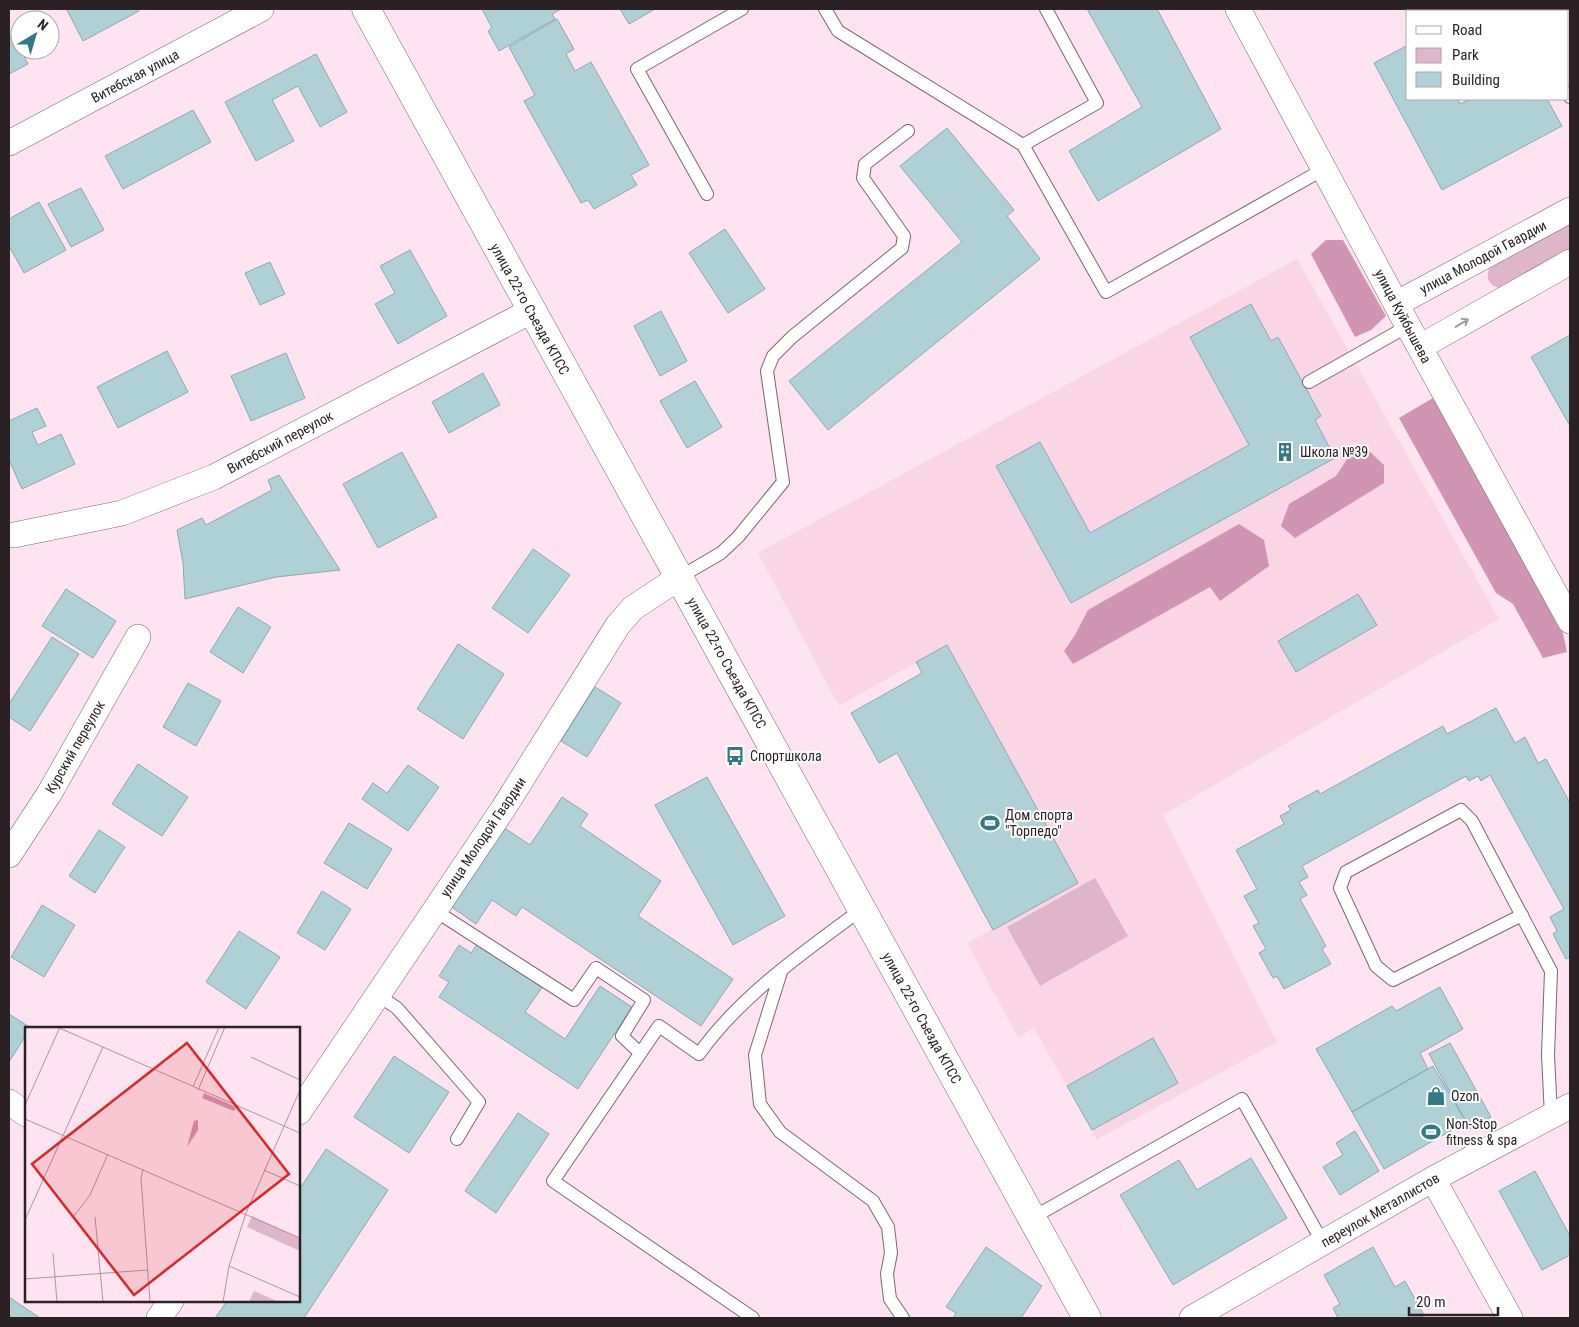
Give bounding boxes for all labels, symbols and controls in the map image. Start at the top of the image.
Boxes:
north arrow [10,10,60,60]
legend [1406,10,1569,100]
text: N [35,16,51,34]
text: Road [1452,21,1482,39]
street label: Витебская улица [88,46,182,106]
text: Park [1452,46,1479,64]
text: Building [1452,71,1500,89]
street label: улица Молодой Гвардии [1417,217,1549,297]
street label: улица 22-го Съезда КПСС [487,240,573,378]
street label: улица Куйбышева [1371,266,1435,366]
one-way arrow [1454,317,1468,327]
street label: Витебский переулок [224,407,336,477]
building icon: Школа №39 [1274,441,1296,463]
place label: Школа №39 [1300,444,1368,460]
street label: улица 22-го Съезда КПСС [684,594,770,732]
street label: Курский переулок [42,698,108,796]
bus stop icon: Спортшкола [724,745,746,767]
place label: Спортшкола [750,748,822,764]
street label: улица Молодой Гвардии [437,774,529,900]
place label: Дом спорта "Торпедо" [1005,807,1073,839]
sports icon: Дом спорта "Торпедо" [979,812,1001,834]
street label: улица 22-го Съезда КПСС [879,949,965,1087]
inset map [25,1027,300,1302]
shop icon: Ozon [1425,1085,1447,1107]
place label: Ozon [1451,1088,1479,1104]
place label: Non-Stop fitness & spa [1446,1116,1517,1148]
sports icon: Non-Stop fitness & spa [1420,1121,1442,1143]
street label: переулок Металлистов [1318,1170,1442,1250]
scale bar [1409,1284,1498,1316]
text: 20 m [1416,1293,1446,1311]

